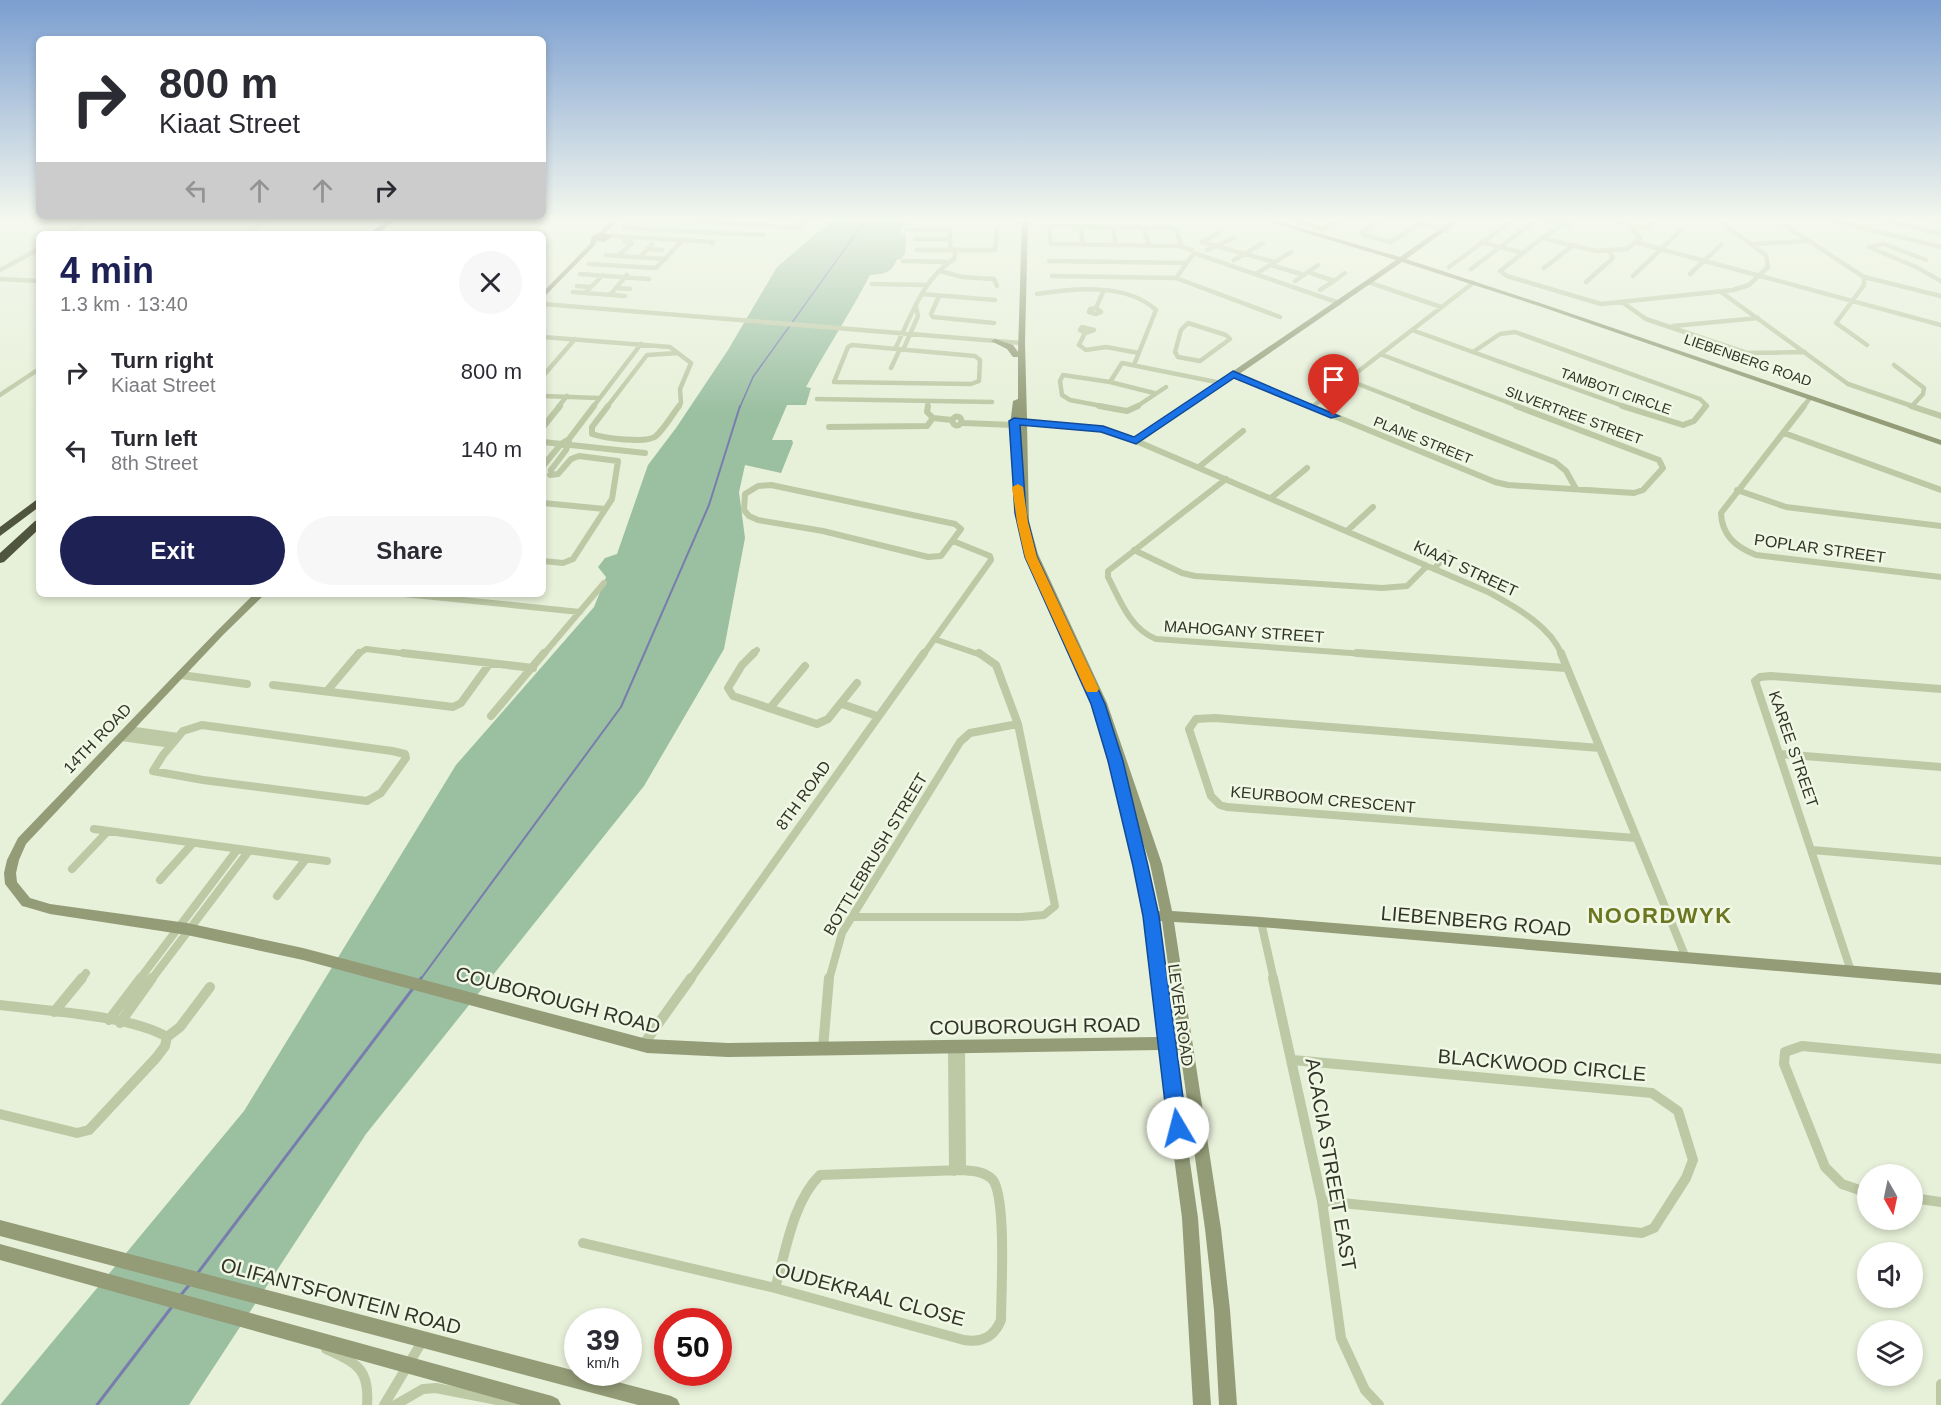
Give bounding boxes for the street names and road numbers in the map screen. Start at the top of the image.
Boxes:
street label: LIEBENBERG ROAD [1682,331,1814,389]
street label: TAMBOTI CIRCLE [1558,364,1674,418]
street label: SILVERTREE STREET [1503,383,1645,447]
street label: PLANE STREET [1371,413,1475,467]
street label: POPLAR STREET [1753,531,1887,566]
street label: KIAAT STREET [1411,537,1520,600]
street label: MAHOGANY STREET [1163,617,1325,646]
street label: KAREE STREET [1766,689,1821,810]
street label: 14TH ROAD [60,700,135,777]
street label: 8TH ROAD [773,758,834,833]
street label: BOTTLEBRUSH STREET [820,770,931,938]
street label: KEURBOOM CRESCENT [1230,783,1416,816]
street label: LIEBENBERG ROAD [1380,902,1572,940]
street label: COUBOROUGH ROAD [453,962,663,1038]
street label: LEVER ROAD [1165,963,1196,1067]
street label: COUBOROUGH ROAD [929,1013,1141,1039]
street label: BLACKWOOD CIRCLE [1437,1045,1647,1085]
street label: ACACIA STREET EAST [1301,1056,1361,1272]
street label: OLIFANTSFONTEIN ROAD [218,1253,464,1339]
street label: OUDEKRAAL CLOSE [772,1258,968,1330]

